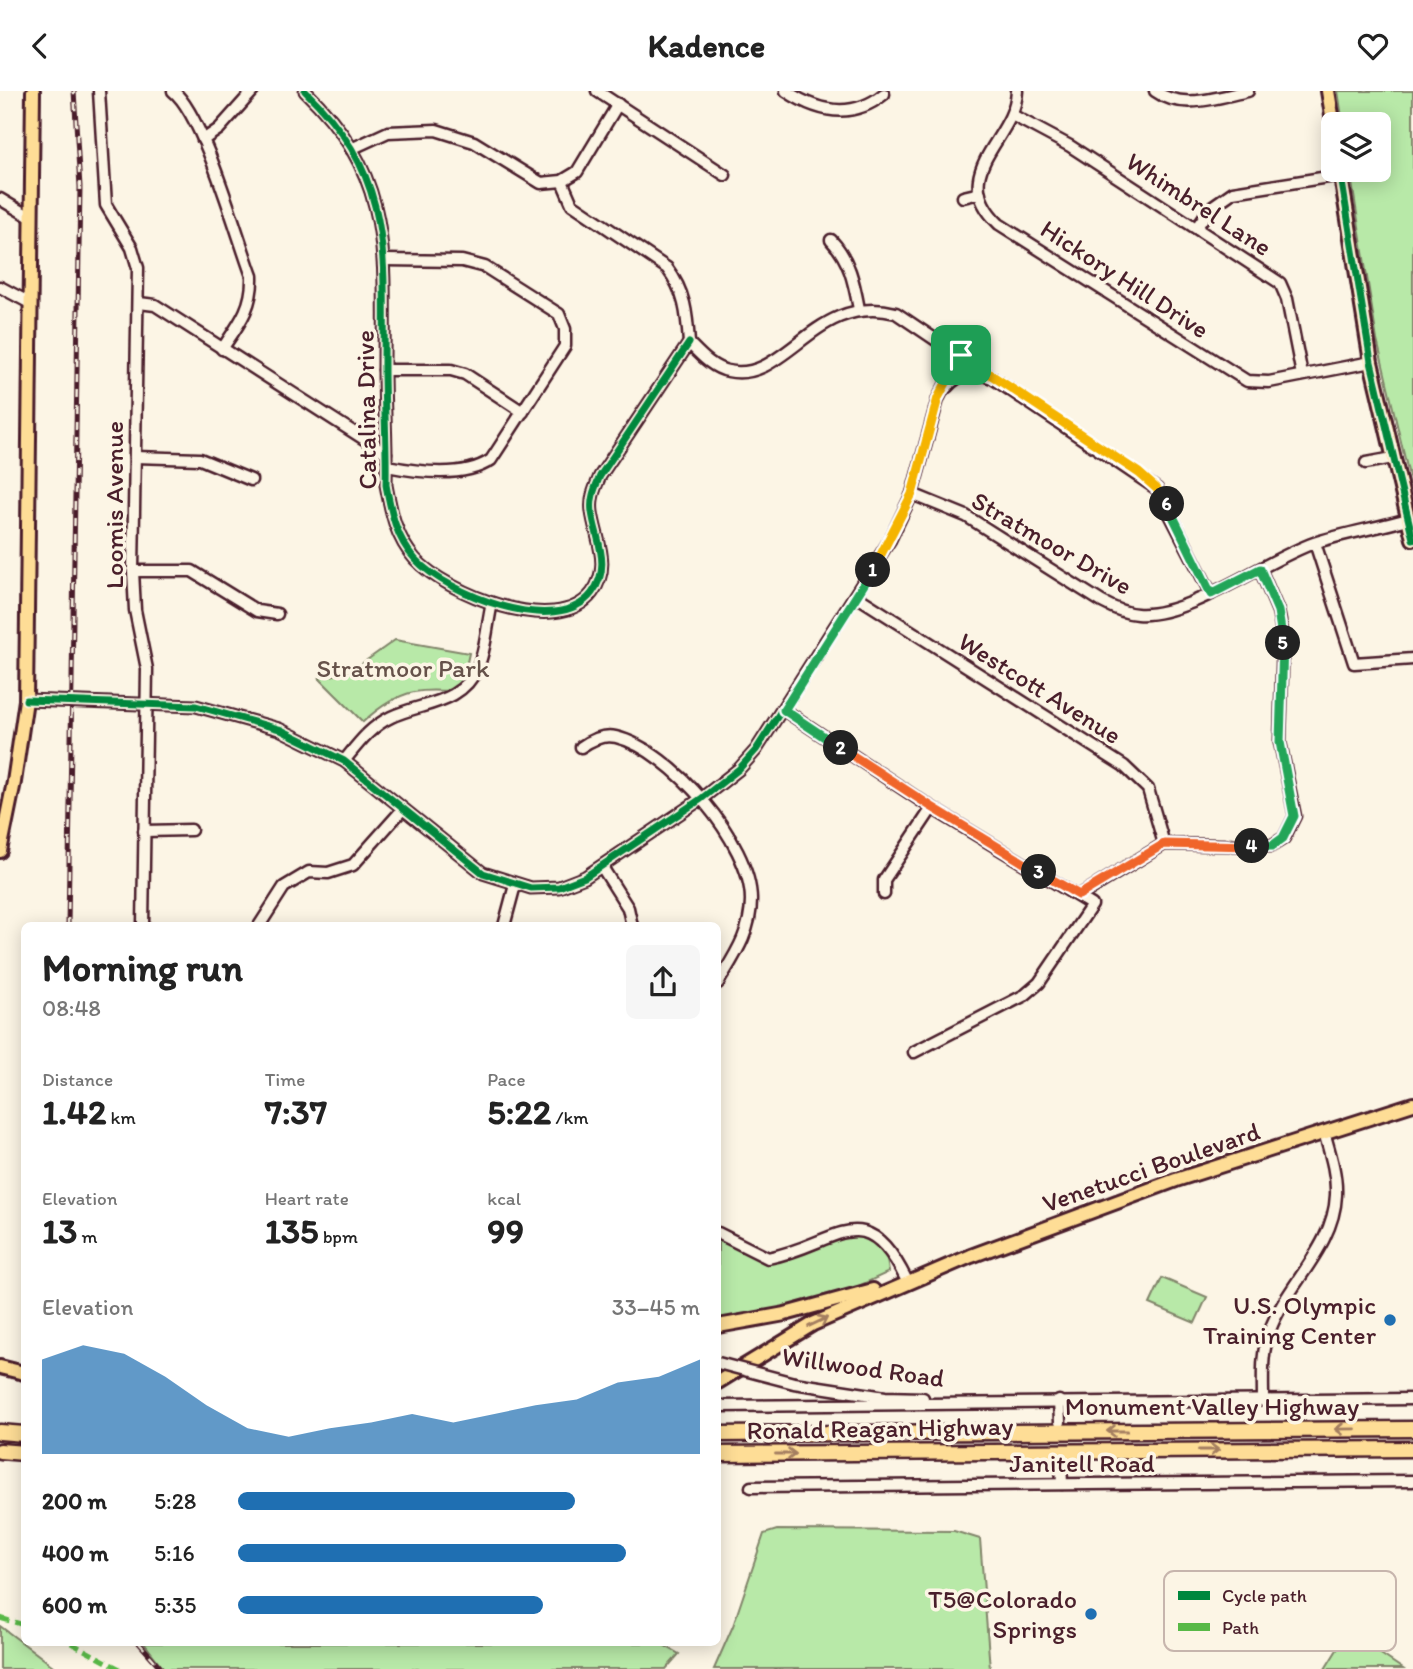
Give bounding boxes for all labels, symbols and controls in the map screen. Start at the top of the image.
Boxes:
icon: back [21,27,59,65]
text: Kadence [648,27,765,65]
icon: heart [1354,27,1392,65]
map controls [1321,112,1391,182]
button: layers [1321,112,1391,182]
street label: Whimbrel Lane [1120,145,1278,263]
street label: Hickory Hill Drive [1035,213,1215,345]
pin [931,325,991,385]
street label: Catalina Drive [349,330,383,490]
icon: arrive [942,336,980,374]
street label: Loomis Avenue [98,421,130,589]
street label: Stratmoor Drive [966,484,1138,602]
pin: 6 [1150,487,1184,521]
text: 6 [1161,492,1172,515]
pin: 1 [856,553,890,587]
text: 1 [868,558,877,581]
street label: Westcott Avenue [953,625,1127,751]
pin: 5 [1266,625,1300,661]
text: 5 [1278,631,1287,654]
park label: Stratmoor Park [317,652,490,684]
pin: 2 [824,731,858,765]
text: 2 [836,736,846,759]
pin: 4 [1234,829,1270,863]
text: 4 [1246,834,1257,857]
pin: 3 [1021,855,1056,889]
text: 3 [1033,860,1044,883]
text: Morning run [42,945,243,991]
button: share [626,945,700,1019]
text: 08:48 [42,994,101,1022]
text: Distance [42,1068,113,1091]
text: Time [265,1068,305,1091]
text: Pace [487,1068,525,1091]
text: 1.42 [42,1091,106,1133]
text: 7:37 [265,1091,327,1133]
text: 5:22 [487,1091,551,1133]
text: km [106,1106,136,1129]
text: /km [551,1106,589,1129]
street label: Venetucci Boulevard [1038,1115,1264,1219]
text: Elevation [42,1187,118,1210]
text: Heart rate [265,1187,349,1210]
text: kcal [487,1187,521,1210]
text: 13 [42,1210,77,1252]
text: 135 [265,1210,318,1252]
text: 99 [487,1210,524,1252]
text: m [77,1225,98,1248]
text: bpm [318,1225,358,1248]
place label: U.S. Olympic Training Center [1203,1289,1377,1351]
text: Elevation [42,1293,133,1321]
text: 33–45 m [612,1293,700,1321]
marker: U.S. Olympic Training Center [1382,1312,1398,1328]
one-way arrow [807,1314,828,1328]
street label: Willwood Road [780,1340,946,1394]
street label: Monument Valley Highway [1065,1390,1359,1422]
street label: Ronald Reagan Highway [746,1410,1014,1446]
one-way arrow [1334,1422,1357,1436]
one-way arrow [1106,1424,1129,1438]
one-way arrow [1197,1443,1220,1457]
one-way arrow [774,1447,797,1461]
street label: Janitell Road [1009,1447,1155,1479]
text: 200 m [42,1487,107,1515]
text: 5:28 [154,1487,196,1515]
text: 400 m [42,1539,109,1567]
text: 5:16 [154,1539,195,1567]
legend [1164,1571,1396,1651]
place label: T5@Colorado Springs [928,1583,1077,1645]
text: Cycle path [1222,1584,1307,1607]
text: 600 m [42,1591,107,1619]
text: 5:35 [154,1591,196,1619]
marker: T5@Colorado Springs [1083,1606,1099,1622]
text: Path [1222,1616,1259,1639]

